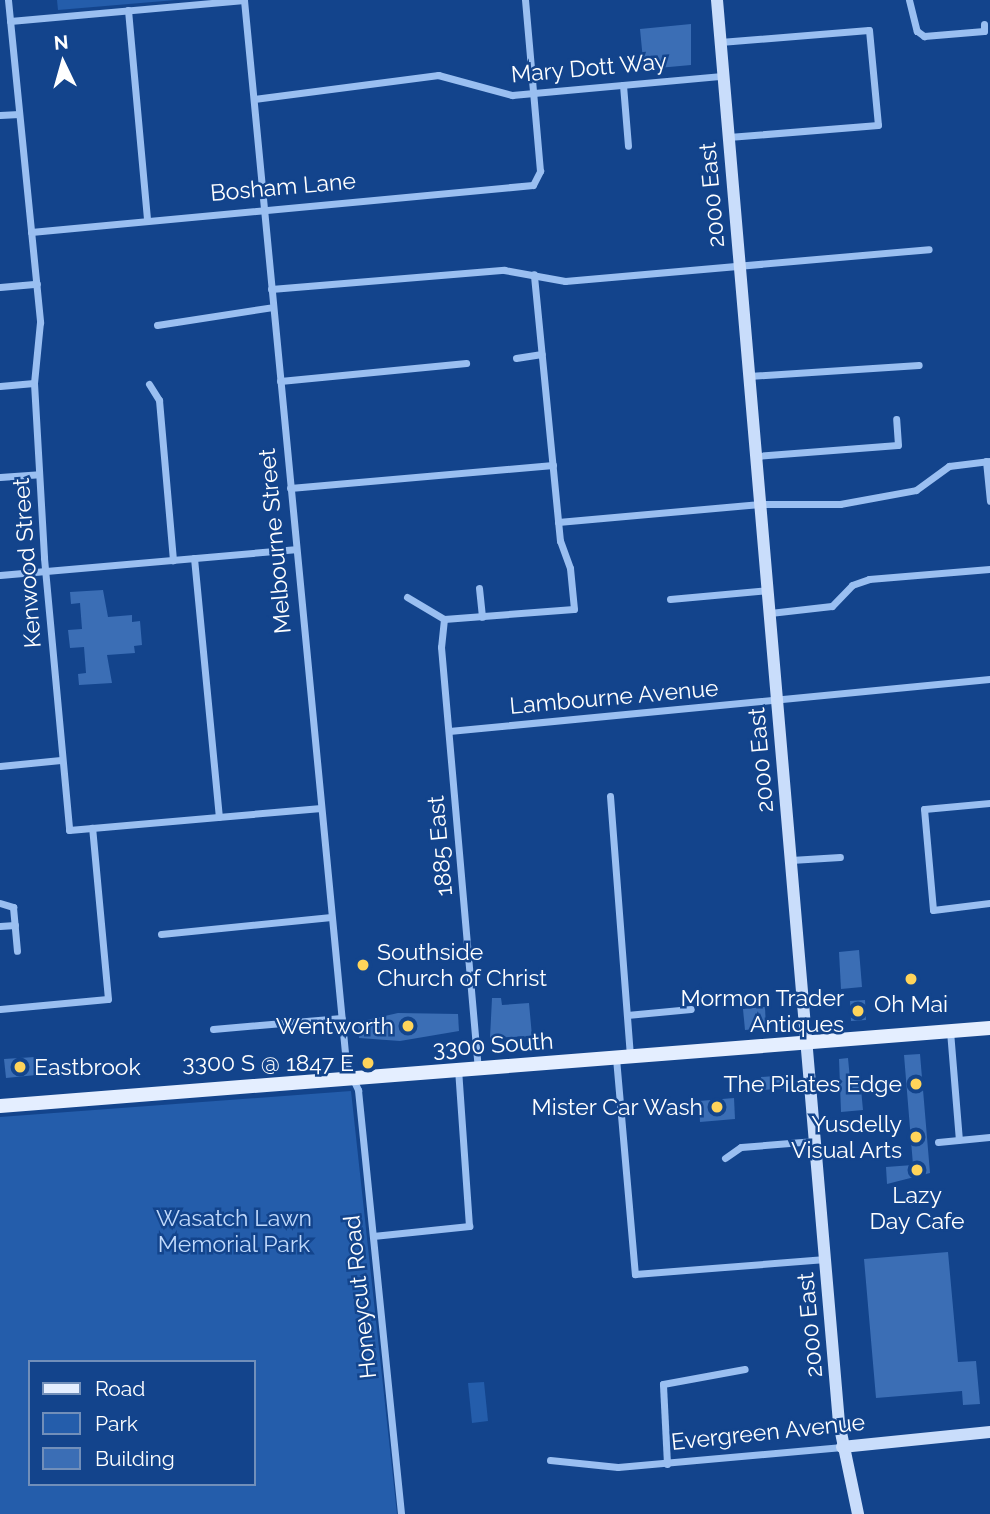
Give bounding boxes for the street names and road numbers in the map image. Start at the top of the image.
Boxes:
street label: Mary Dott Way [509,47,669,89]
street label: 2000 East [694,141,730,249]
street label: Bosham Lane [209,167,357,207]
street label: Melbourne Street [253,447,297,635]
street label: Kenwood Street [7,477,47,649]
street label: Lambourne Avenue [508,674,720,720]
street label: 2000 East [743,706,779,814]
street label: 1885 East [422,795,458,897]
street label: 3300 South [432,1027,554,1063]
street label: Honeycut Road [338,1214,382,1380]
street label: 2000 East [792,1271,828,1379]
street label: Evergreen Avenue [669,1408,867,1456]

